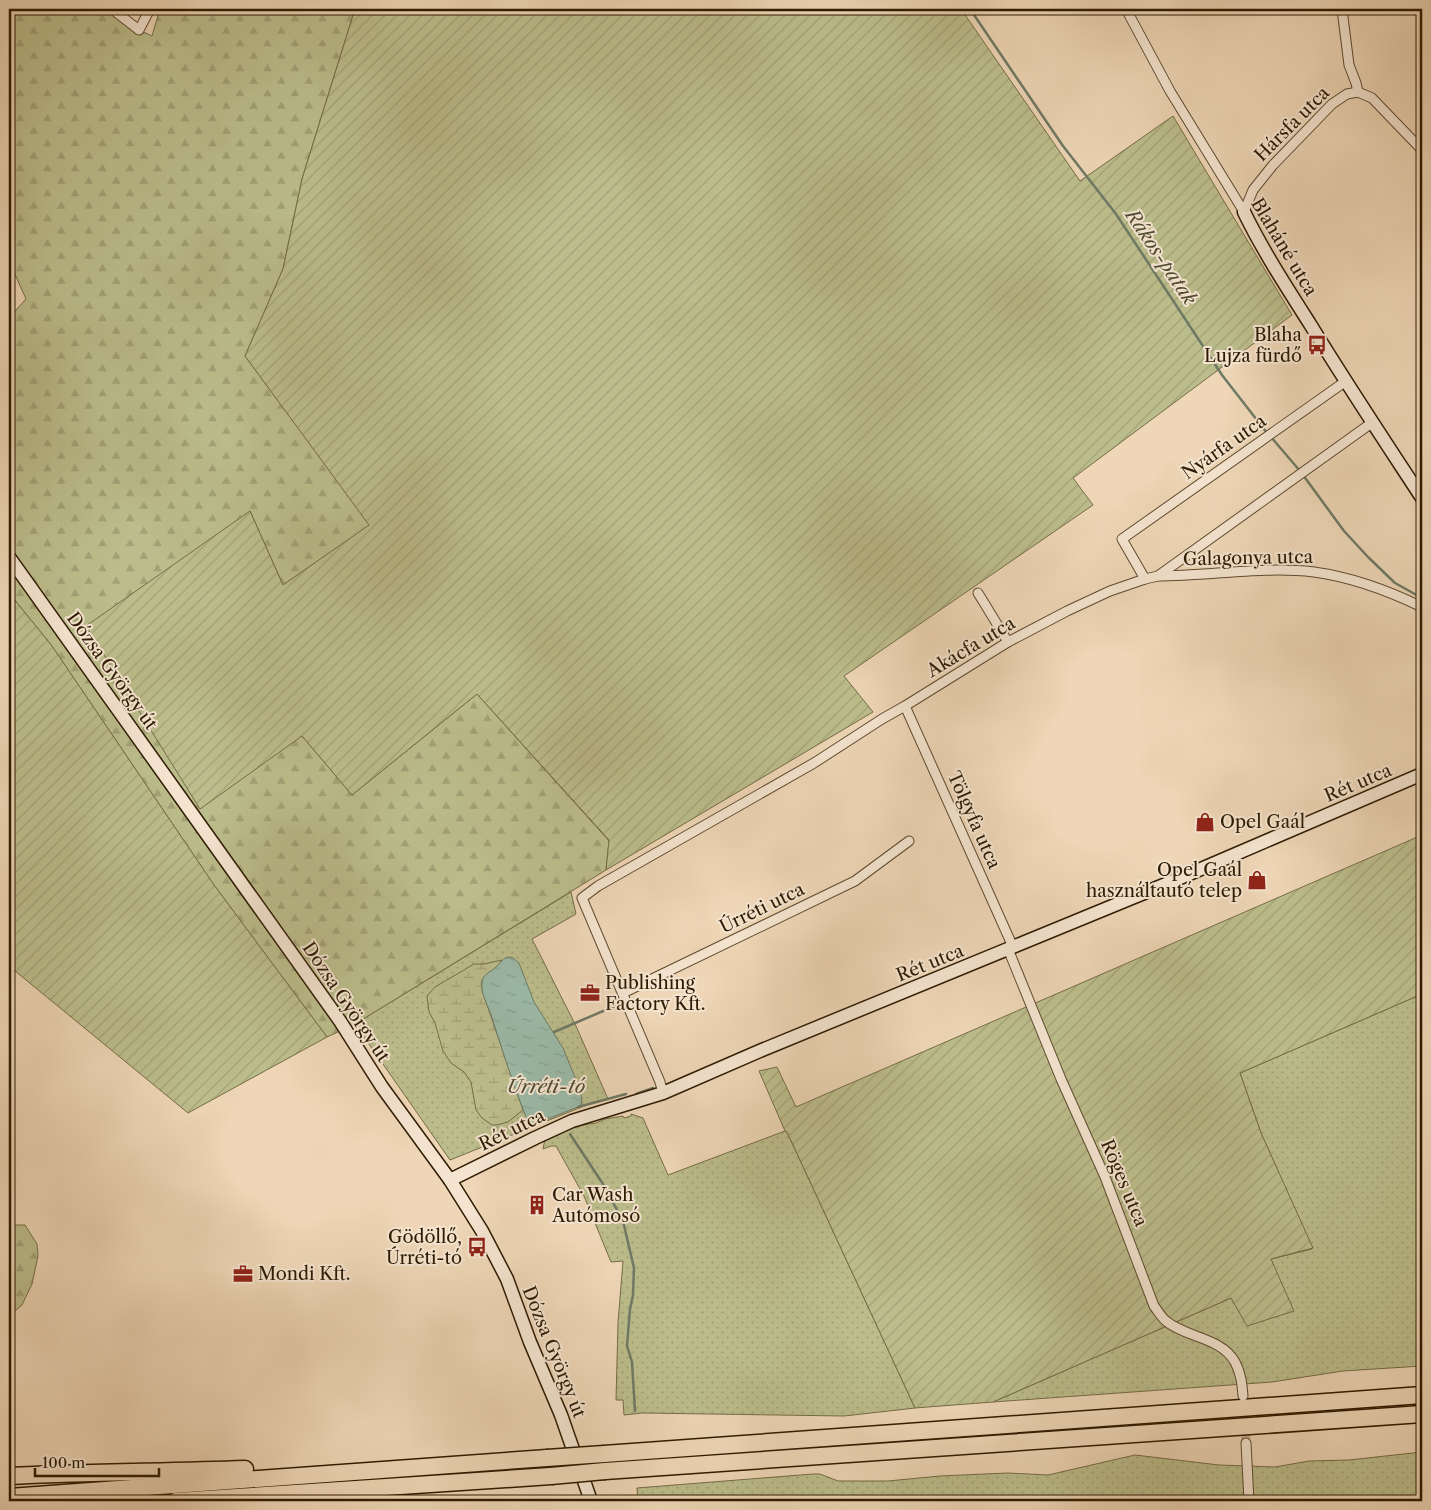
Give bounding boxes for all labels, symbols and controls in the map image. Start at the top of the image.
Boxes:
street label: Hársfa utca [1250,82,1334,166]
street label: Blaháné utca [1246,194,1322,300]
water label: Rákos-patak [1119,203,1202,309]
place label: Blaha Lujza fürdő [1204,324,1303,367]
bus stop icon: Blaha Lujza fürdő [1306,334,1328,356]
street label: Nyárfa utca [1178,410,1271,484]
street label: Galagonya utca [1183,546,1314,570]
street label: Dózsa György út [62,608,162,735]
street label: Akácfa utca [922,612,1020,682]
street label: Rét utca [1321,759,1395,807]
street label: Tölgyfa utca [943,768,1006,873]
shop icon: Opel Gaál [1194,811,1216,833]
place label: Opel Gaál [1220,811,1305,833]
place label: Opel Gaál használtautó telep [1086,859,1242,902]
shop icon: Opel Gaál használtautó telep [1246,869,1268,891]
street label: Úrréti utca [716,877,808,938]
street label: Dózsa György út [298,938,395,1067]
street label: Rét utca [893,939,967,986]
place label: Publishing Factory Kft. [605,972,705,1015]
office icon: Publishing Factory Kft. [579,982,601,1004]
water label: Úrréti-tó [507,1075,586,1098]
street label: Rét utca [475,1104,549,1155]
street label: Röges utca [1096,1136,1152,1230]
place label: Car Wash Autómosó [551,1184,640,1227]
building icon: Car Wash Autómosó [526,1194,548,1216]
place label: Gödöllő, Úrréti-tó [386,1226,462,1269]
bus stop icon: Gödöllő, Úrréti-tó [466,1236,488,1258]
office icon: Mondi Kft. [232,1263,254,1285]
place label: Mondi Kft. [258,1263,350,1285]
street label: Dózsa György út [518,1283,591,1422]
scale bar [35,1445,159,1477]
text: 100 m [42,1453,85,1472]

